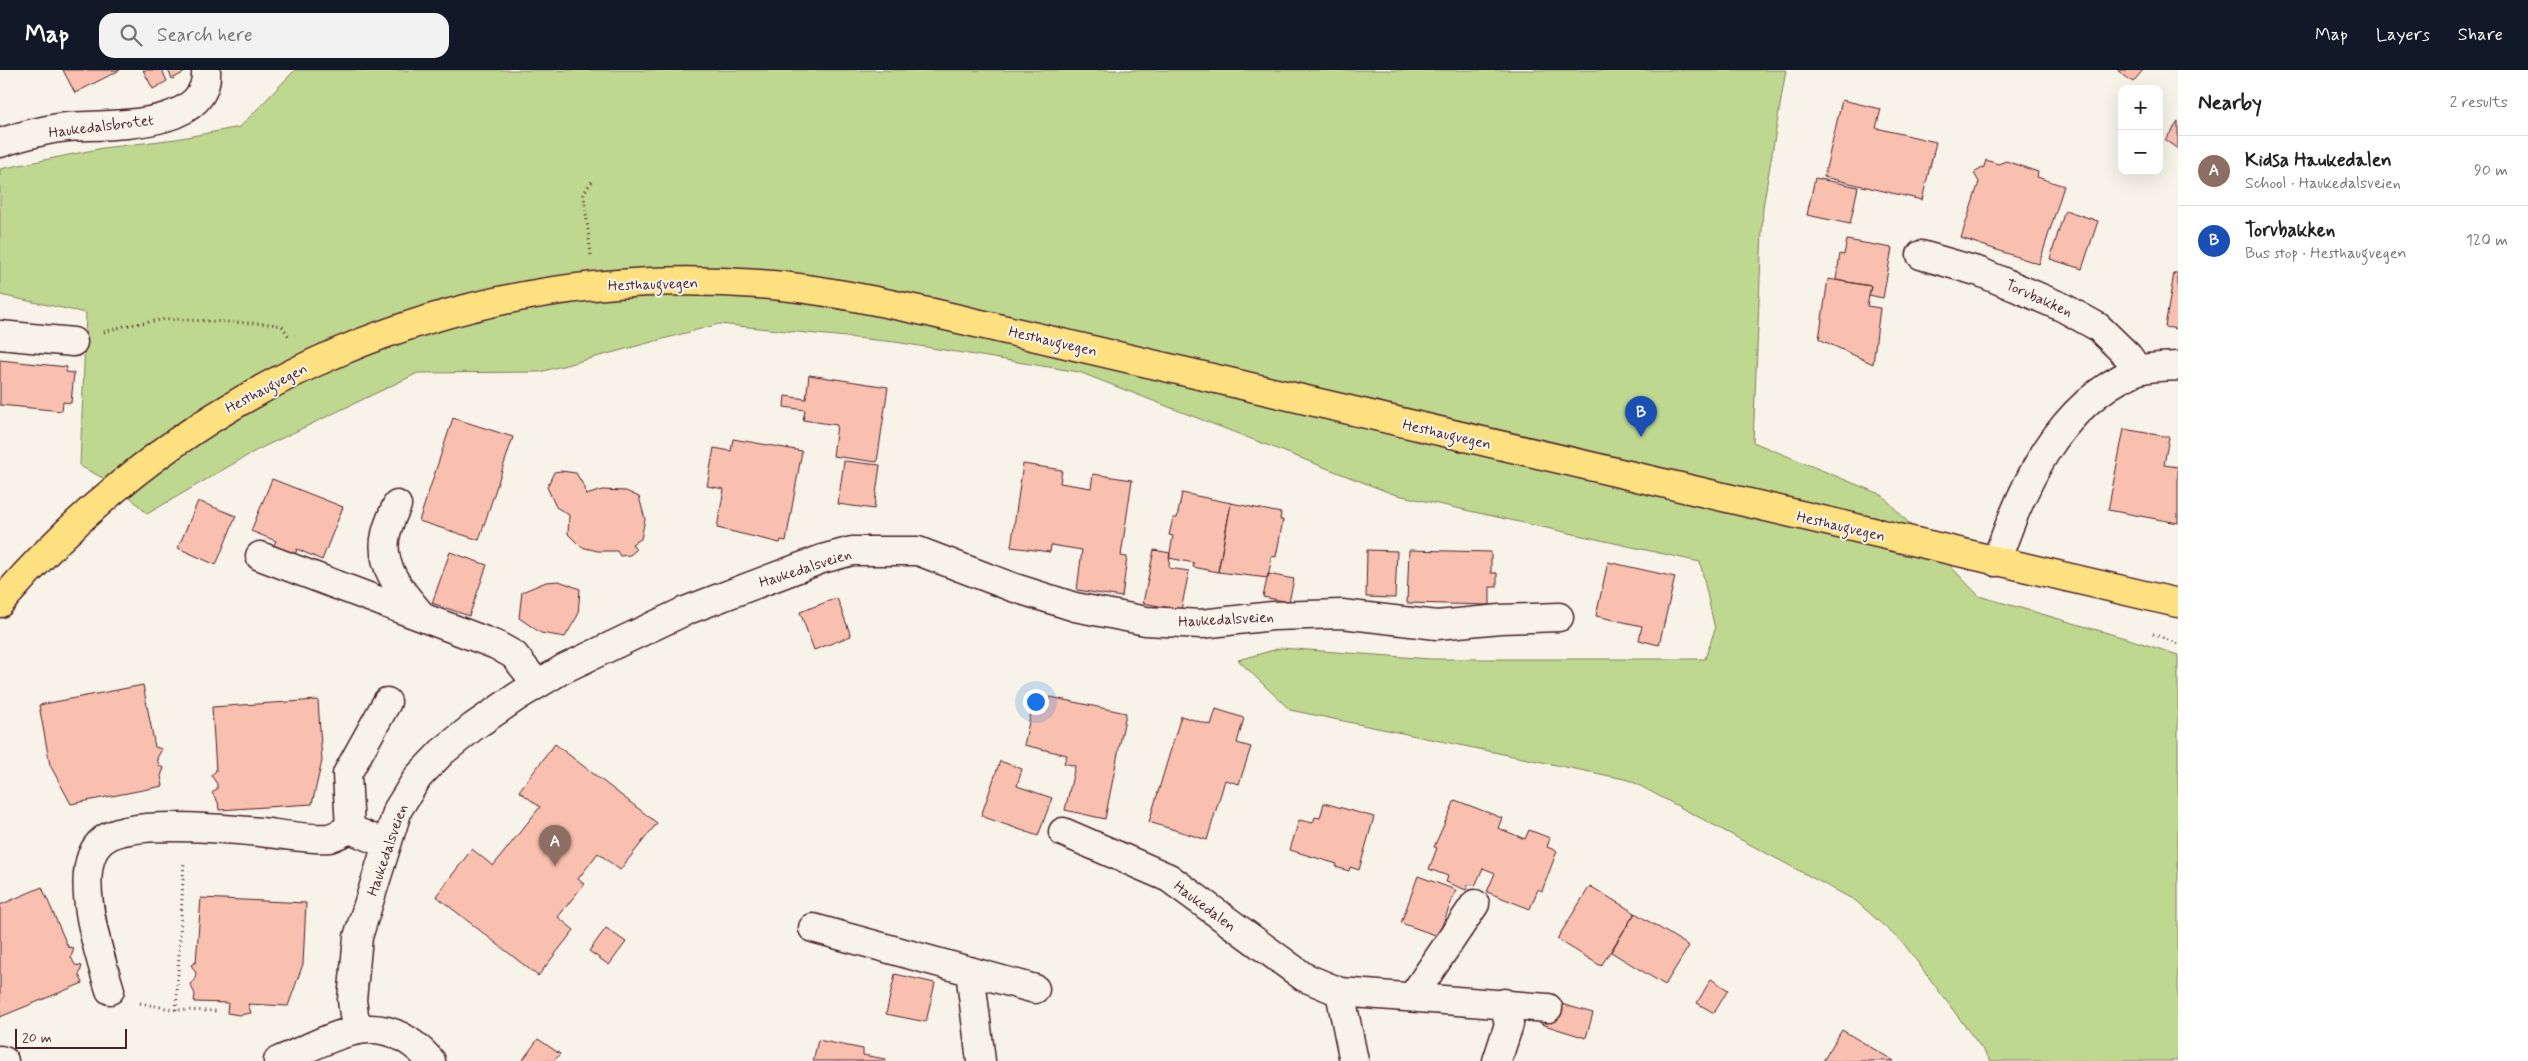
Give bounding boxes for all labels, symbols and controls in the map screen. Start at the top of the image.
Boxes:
search box [99,13,449,58]
text: Map [25,20,69,51]
icon: search [117,21,145,49]
text: Search here [157,23,253,48]
text: Map [2315,23,2348,47]
text: Layers [2376,23,2430,47]
text: Share [2458,23,2503,47]
map controls [2118,85,2163,175]
button: + [2118,85,2163,130]
text: Nearby [2198,89,2262,117]
text: 2 results [2450,92,2508,113]
street label: Haukedalsbrotet [48,111,155,143]
button: − [2118,130,2163,175]
text: Kidsa Haukedalen [2245,148,2392,173]
text: A [2209,160,2219,181]
text: 90 m [2474,160,2508,181]
text: School · Haukedalsveien [2245,173,2401,194]
text: Torvbakken [2245,218,2335,243]
text: B [2209,230,2219,251]
text: 120 m [2466,230,2508,251]
text: Bus stop · Hesthaugvegen [2245,243,2407,264]
street label: Hesthaugvegen [608,273,699,298]
street label: Torvbakken [2002,275,2075,323]
street label: Hesthaugvegen [1006,322,1099,363]
street label: Hesthaugvegen [222,359,312,420]
pin: B [1625,396,1657,437]
street label: Hesthaugvegen [1400,415,1493,456]
street label: Hesthaugvegen [1794,507,1887,548]
street label: Haukedalsveien [757,545,854,593]
street label: Haukedalsveien [1178,608,1274,632]
your location [1023,689,1049,715]
street label: Haukedalsveien [363,802,413,899]
pin: A [539,825,571,866]
street label: Haukedalen [1169,877,1240,937]
scale bar [15,1026,128,1049]
text: 20 m [22,1029,52,1047]

